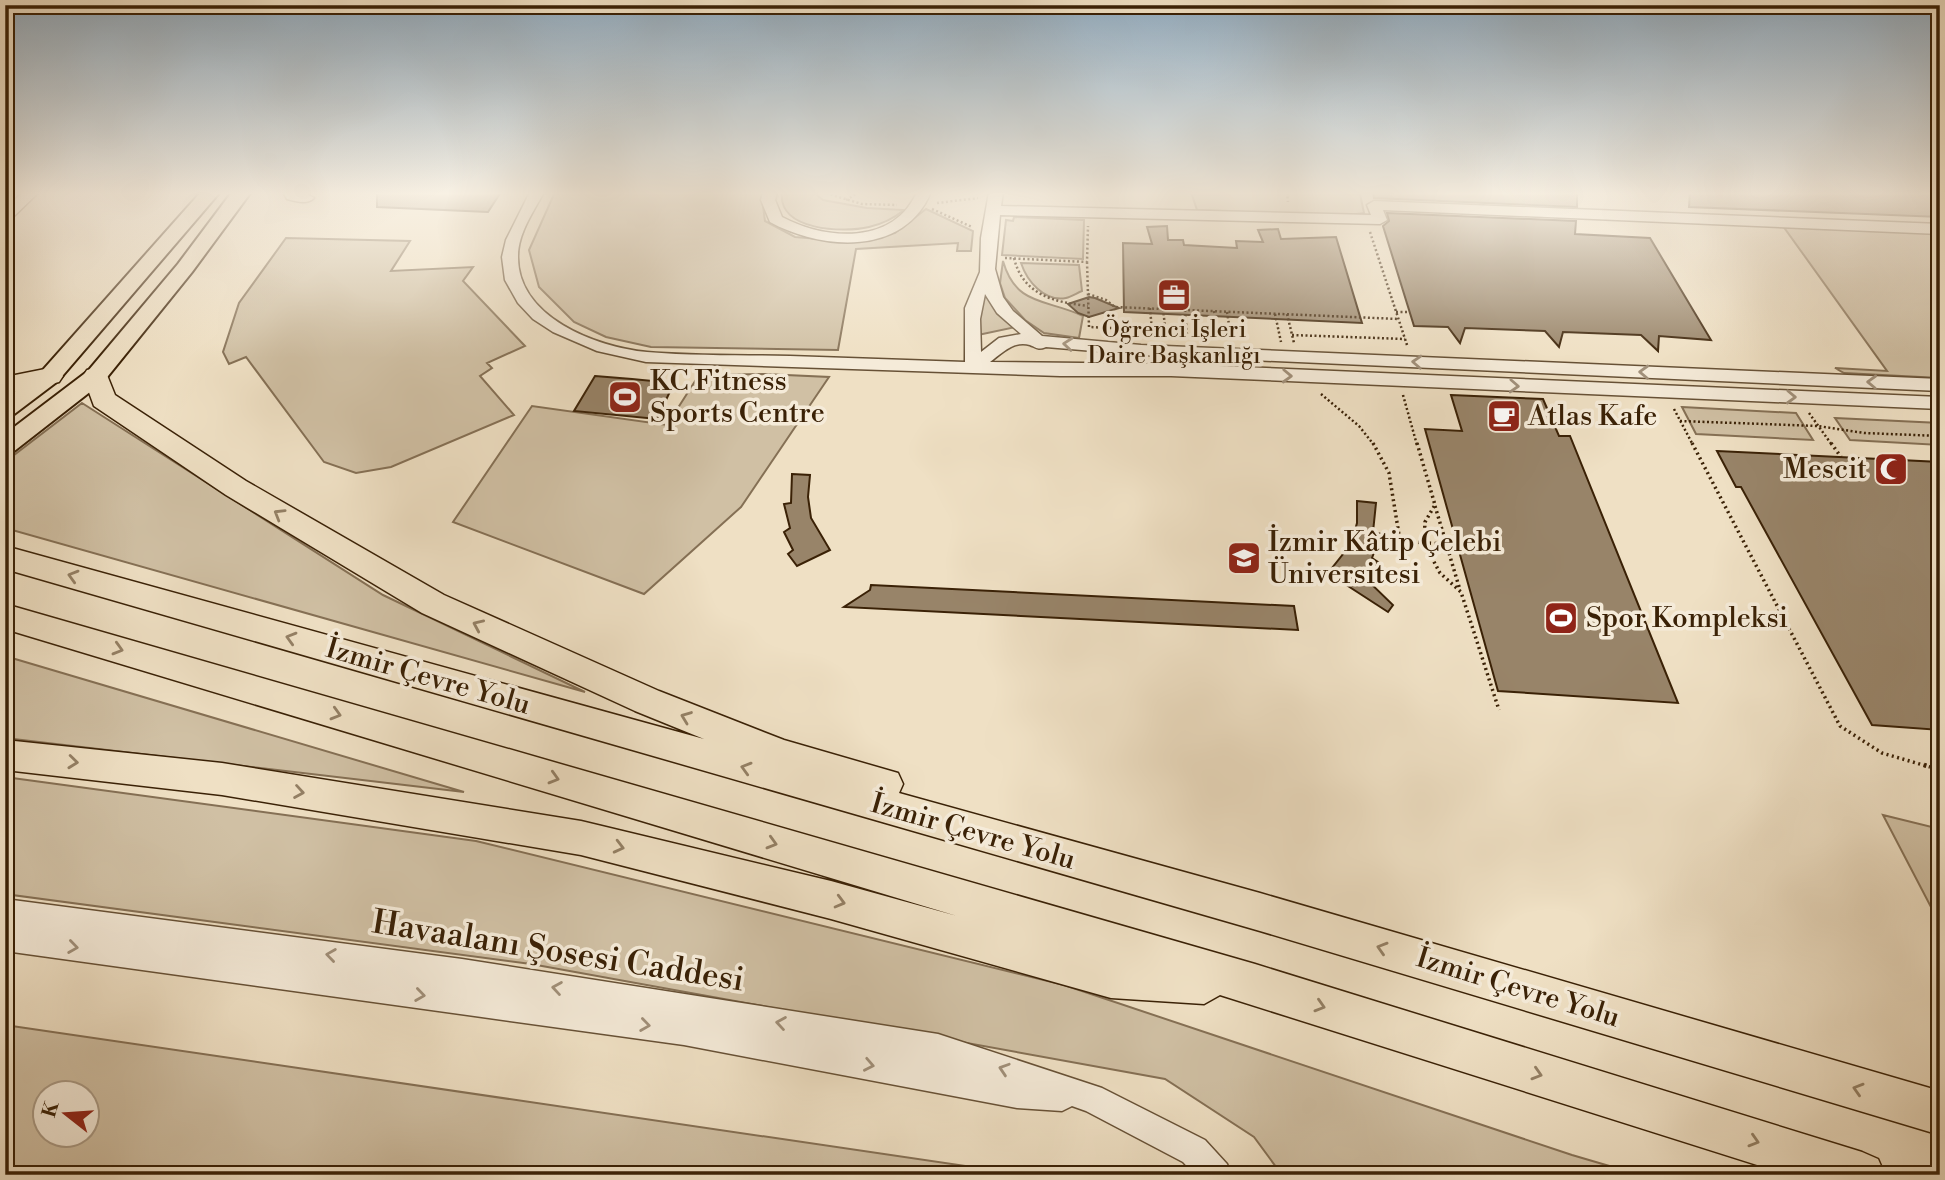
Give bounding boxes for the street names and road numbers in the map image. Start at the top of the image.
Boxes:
street label: İzmir Çevre Yolu [322,630,535,723]
street label: İzmir Çevre Yolu [867,785,1080,878]
street label: Havaalanı Şosesi Caddesi [369,902,747,1002]
street label: İzmir Çevre Yolu [1412,939,1624,1036]

